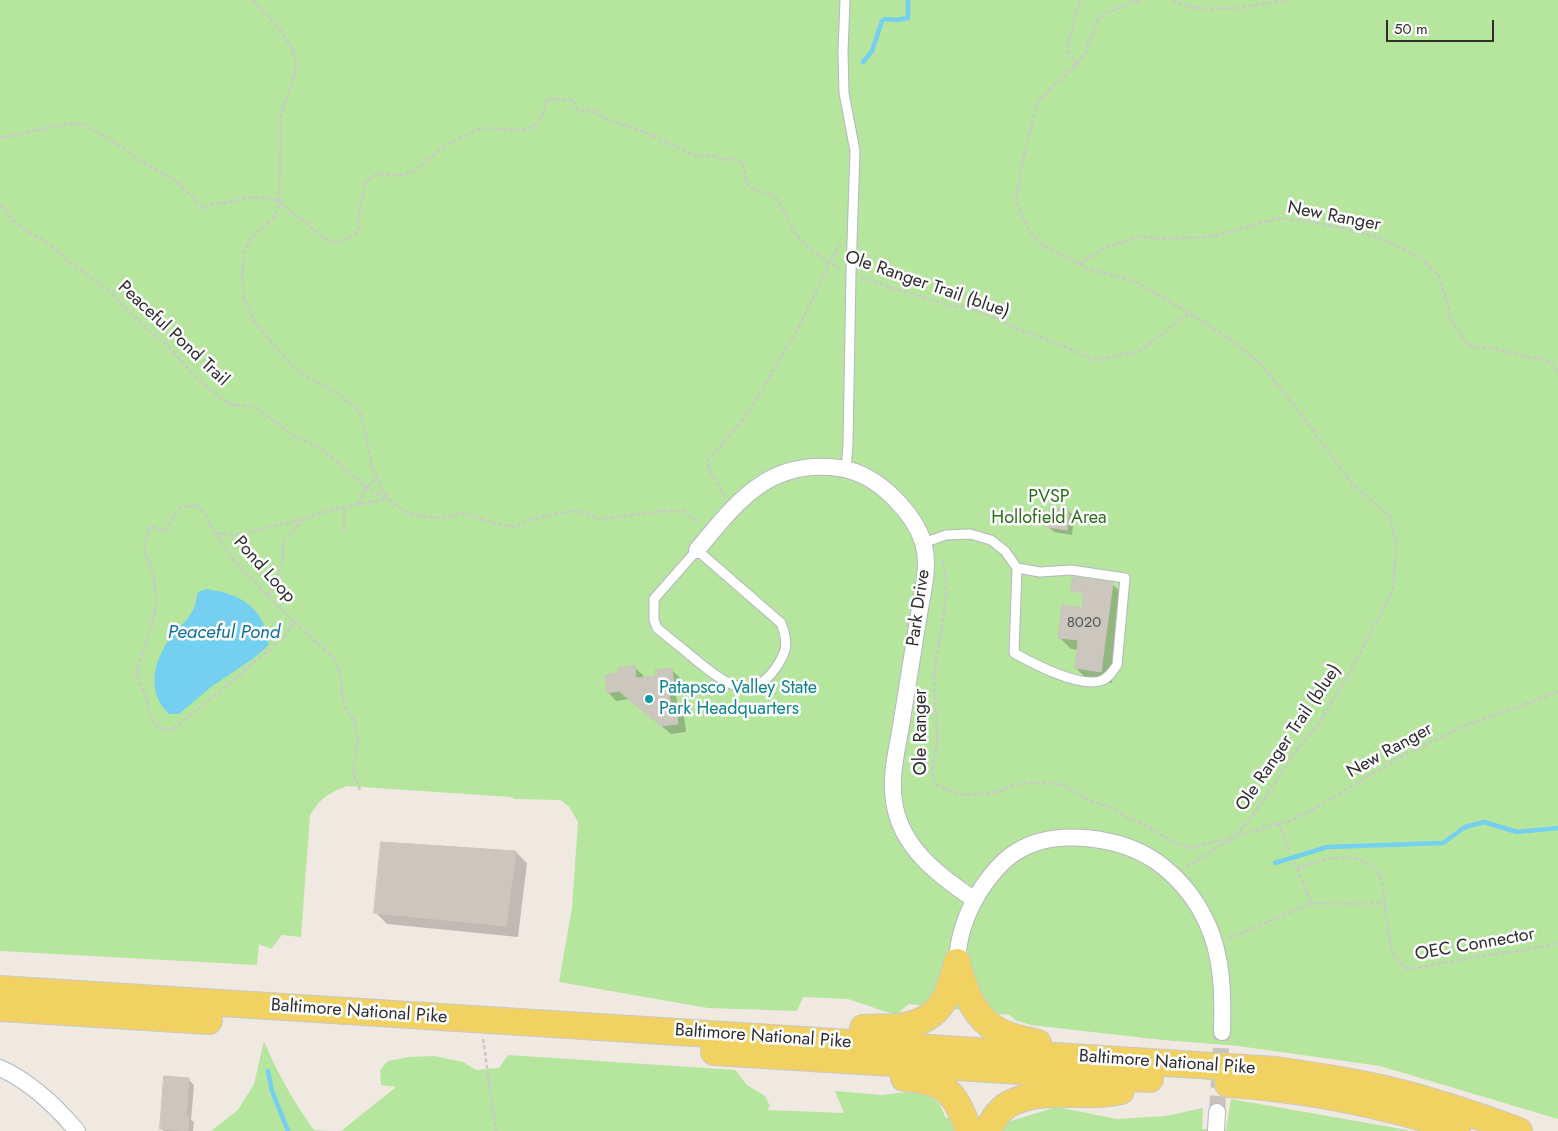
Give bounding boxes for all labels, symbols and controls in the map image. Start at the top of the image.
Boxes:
scale bar [1388,10,1496,42]
text: 50 m [1394,18,1428,40]
street label: New Ranger [1286,197,1382,237]
street label: Ole Ranger Trail (blue) [842,247,1012,323]
street label: Peaceful Pond Trail [113,277,233,391]
park label: PVSP Hollofield Area [991,487,1107,530]
street label: Pond Loop [228,532,300,608]
street label: Park Drive [903,568,935,648]
house number: 8020 [1067,614,1101,632]
water label: Peaceful Pond [168,622,280,644]
street label: Ole Ranger Trail (blue) [1232,660,1346,816]
place label: Patapsco Valley State Park Headquarters [659,678,817,721]
street label: Ole Ranger [911,689,933,775]
marker: Patapsco Valley State Park Headquarters [643,693,655,705]
street label: New Ranger [1343,719,1437,783]
street label: OEC Connector [1413,924,1537,966]
street label: Baltimore National Pike [270,995,448,1029]
street label: Baltimore National Pike [674,1020,852,1054]
street label: Baltimore National Pike [1078,1046,1256,1080]

